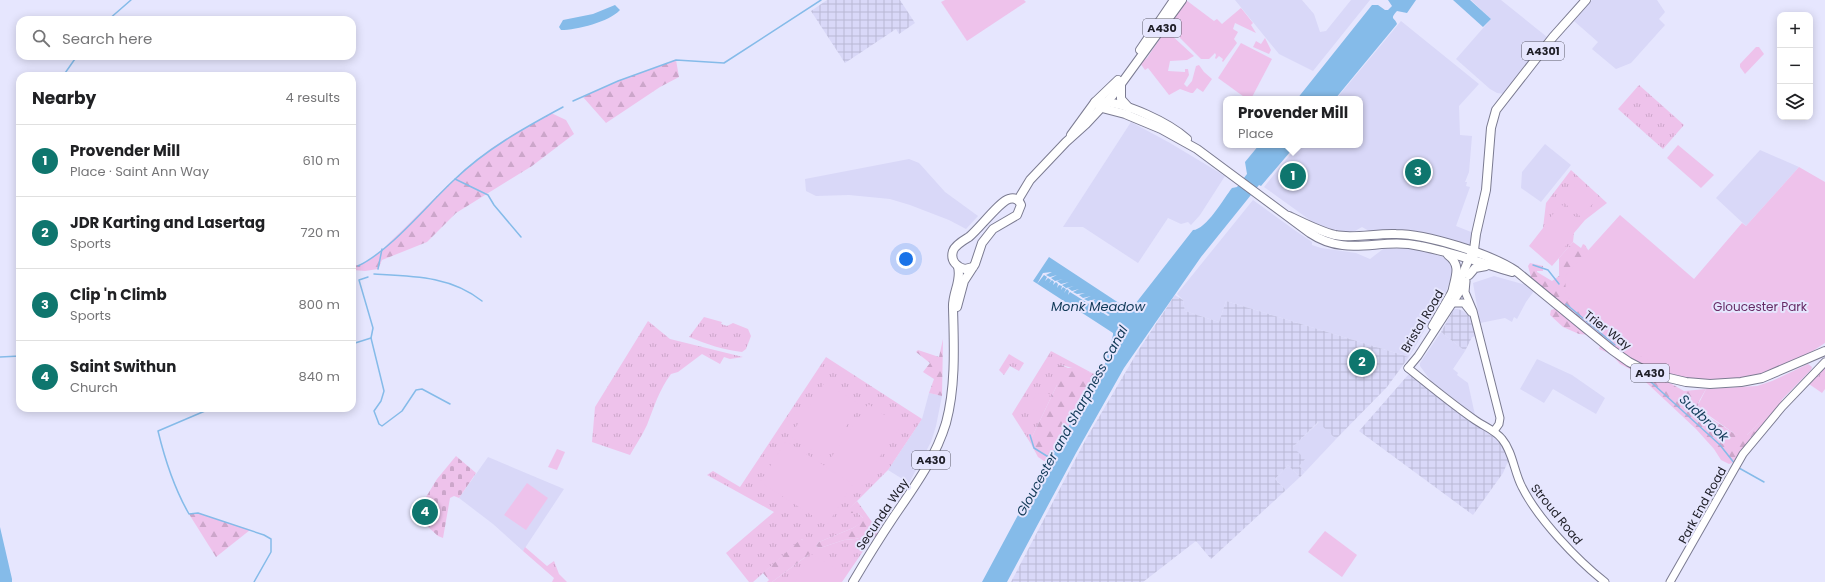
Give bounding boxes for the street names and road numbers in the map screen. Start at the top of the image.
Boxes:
road number: A430 [1143,19,1181,37]
road number: A4301 [1522,42,1564,60]
street label: Bristol Road [1397,286,1447,356]
street label: Trier Way [1581,306,1635,354]
road number: A430 [1631,364,1669,382]
road number: A430 [912,451,950,469]
street label: Park End Road [1674,464,1730,546]
street label: Secunda Way [852,475,912,553]
street label: Stroud Road [1527,480,1587,548]

